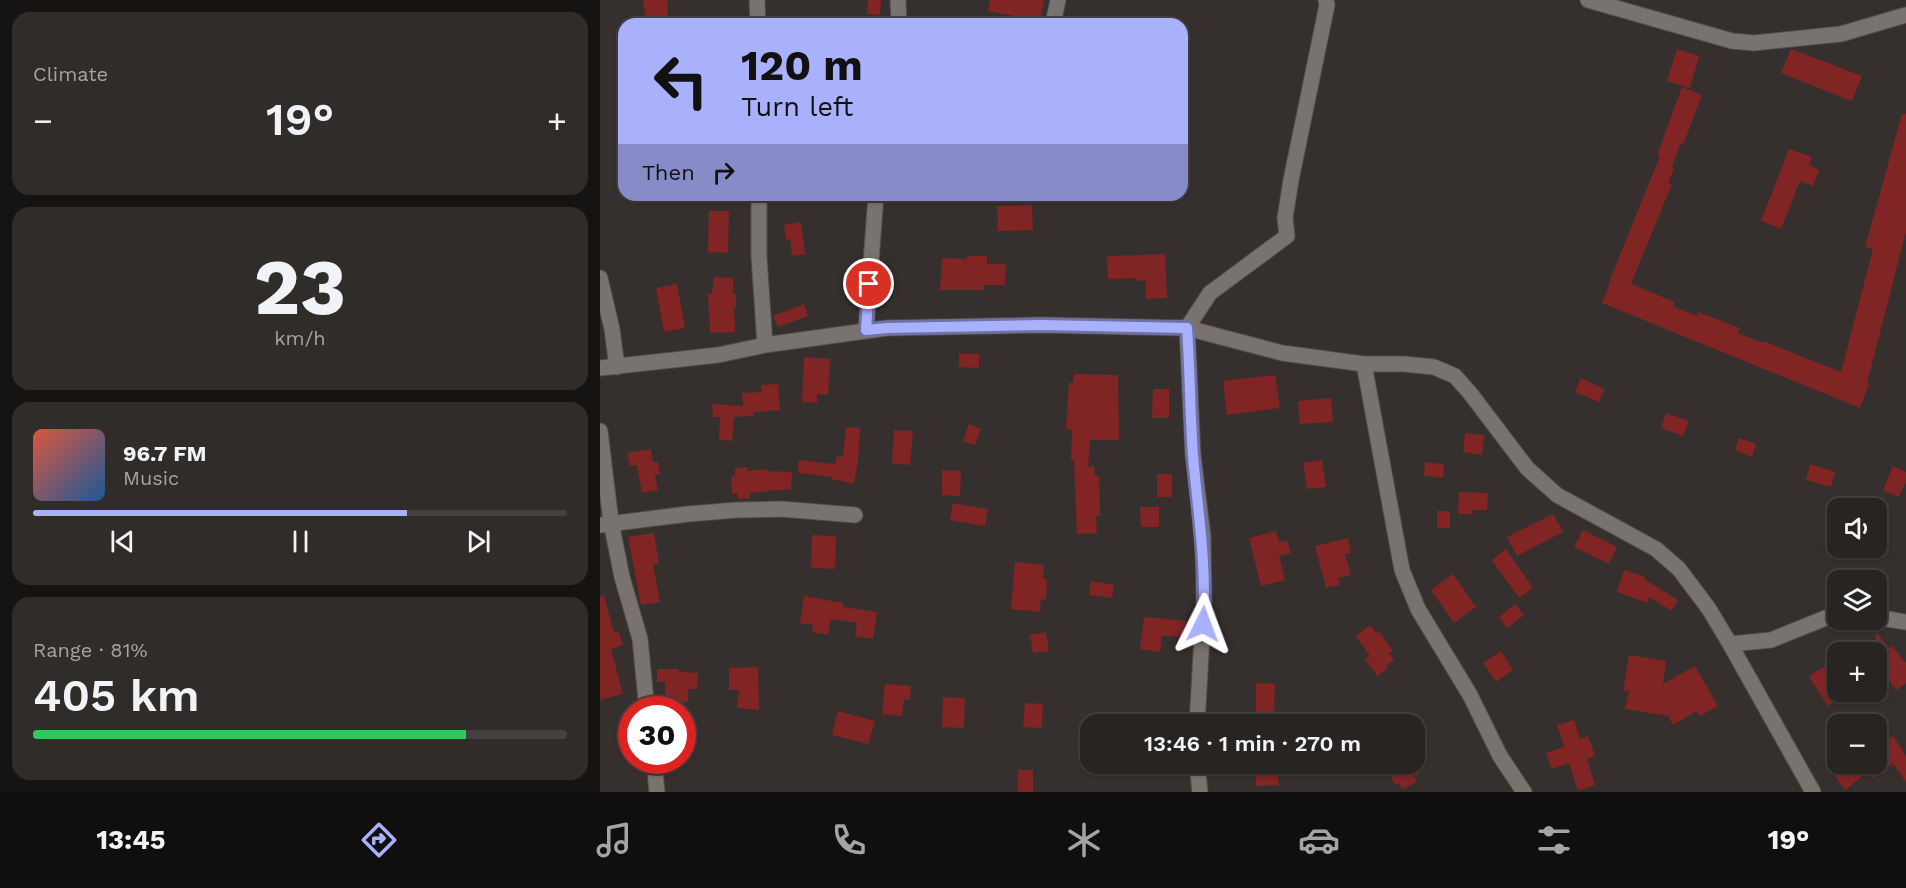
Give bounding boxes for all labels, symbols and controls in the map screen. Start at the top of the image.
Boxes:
text: 120 m [741,41,863,90]
icon: left [642,42,720,120]
text: Climate [33,62,108,86]
text: Turn left [741,91,853,123]
text: 19° [266,93,334,146]
text: − [33,101,53,140]
text: + [547,101,567,140]
icon: right [707,156,740,189]
text: Then [642,160,695,185]
text: 23 [254,241,346,333]
pin [843,258,894,309]
icon: arrive [852,267,885,300]
text: km/h [274,326,326,350]
text: 96.7 FM [123,441,207,466]
text: Music [123,466,179,490]
map controls [1827,498,1887,774]
button: sound [1827,498,1887,558]
icon: previous [106,525,139,558]
icon: pause [284,525,317,558]
icon: next [462,525,495,558]
button: layers [1827,570,1887,630]
position arrow [1171,592,1235,656]
text: Range · 81% [33,638,148,662]
button: + [1827,642,1887,702]
text: 405 km [33,669,200,722]
speed limit sign: 30 [618,696,696,774]
button: − [1827,714,1887,774]
text: 13:46 · 1 min · 270 m [1144,731,1361,756]
icon: directions [358,819,400,861]
icon: music [593,819,635,861]
icon: phone [828,819,870,861]
icon: climate [1063,819,1105,861]
icon: car [1298,819,1340,861]
icon: filters [1533,819,1575,861]
text: 13:45 [96,824,165,856]
text: 19° [1768,824,1809,856]

